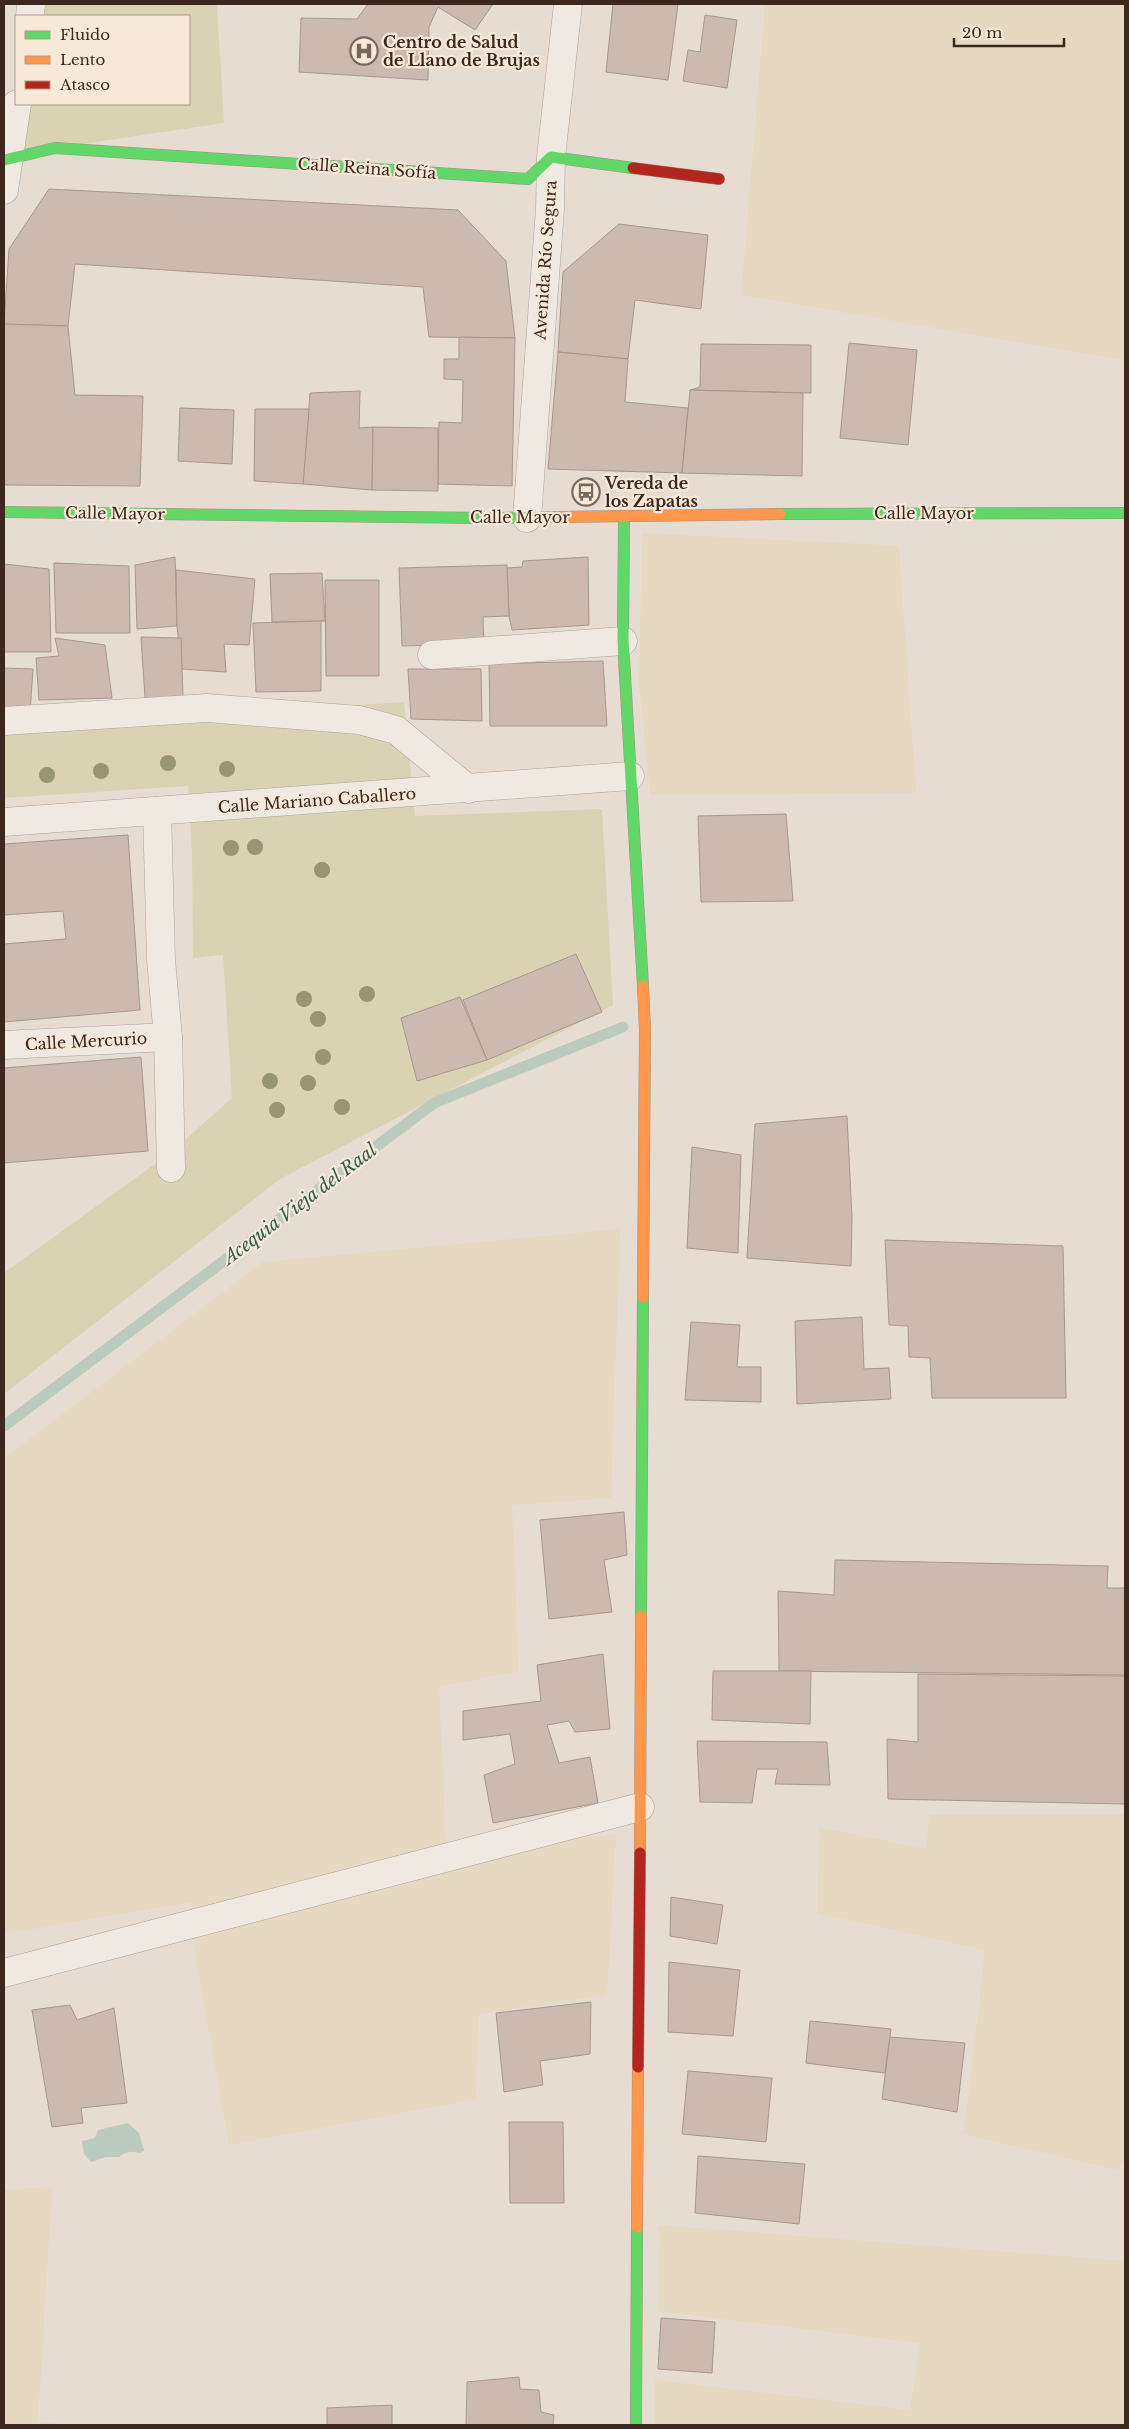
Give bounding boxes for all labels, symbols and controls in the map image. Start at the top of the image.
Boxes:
legend [15,15,190,105]
scale bar [954,15,1064,47]
text: 20 m [962,23,1002,42]
text: Fluido [60,25,110,44]
place label: Centro de Salud de Llano de Brujas [383,32,540,70]
hospital icon: Centro de Salud de Llano de Brujas [349,36,379,66]
text: Lento [60,50,106,69]
text: Atasco [59,75,110,94]
street label: Calle Reina Sofía [297,153,437,183]
street label: Avenida Río Segura [529,179,561,341]
place label: Vereda de los Zapatas [604,473,698,511]
bus stop icon: Vereda de los Zapatas [571,477,601,507]
street label: Calle Mayor [65,502,165,524]
street label: Calle Mayor [874,503,974,523]
street label: Calle Mayor [470,507,570,527]
street label: Calle Mariano Caballero [217,783,417,817]
street label: Calle Mercurio [24,1028,148,1054]
water label: Acequia Vieja del Raal [217,1139,381,1270]

